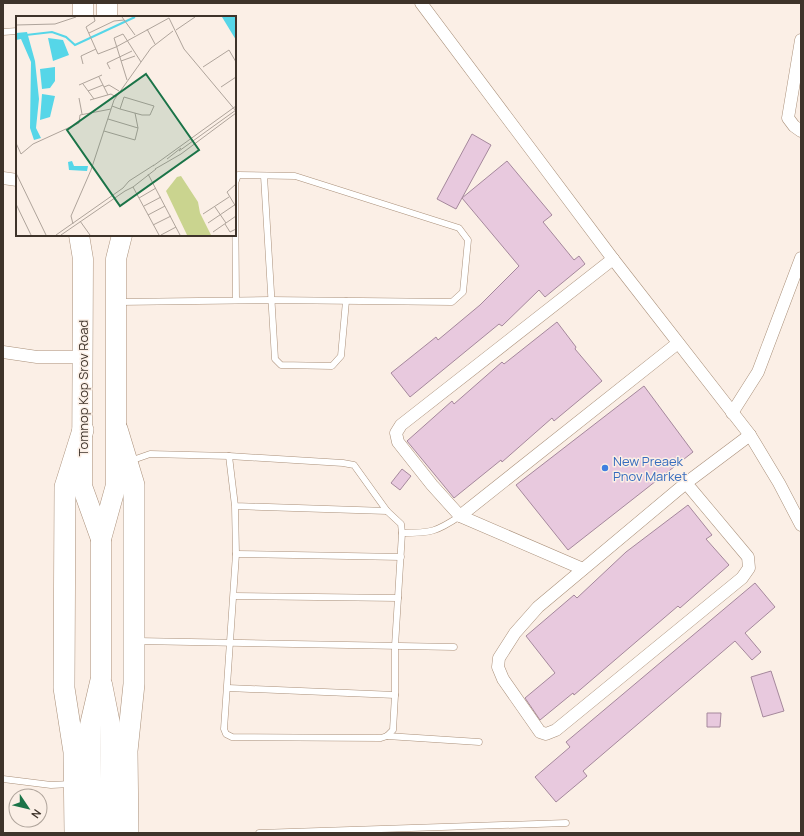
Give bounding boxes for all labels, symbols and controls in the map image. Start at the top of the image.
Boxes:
inset map [16,16,236,236]
street label: Tomnop Kop Srov Road [74,320,92,456]
place label: New Preaek Pnov Market [613,452,687,485]
marker: New Preaek Pnov Market [600,463,610,473]
north arrow [8,788,48,828]
text: N [28,806,45,822]

